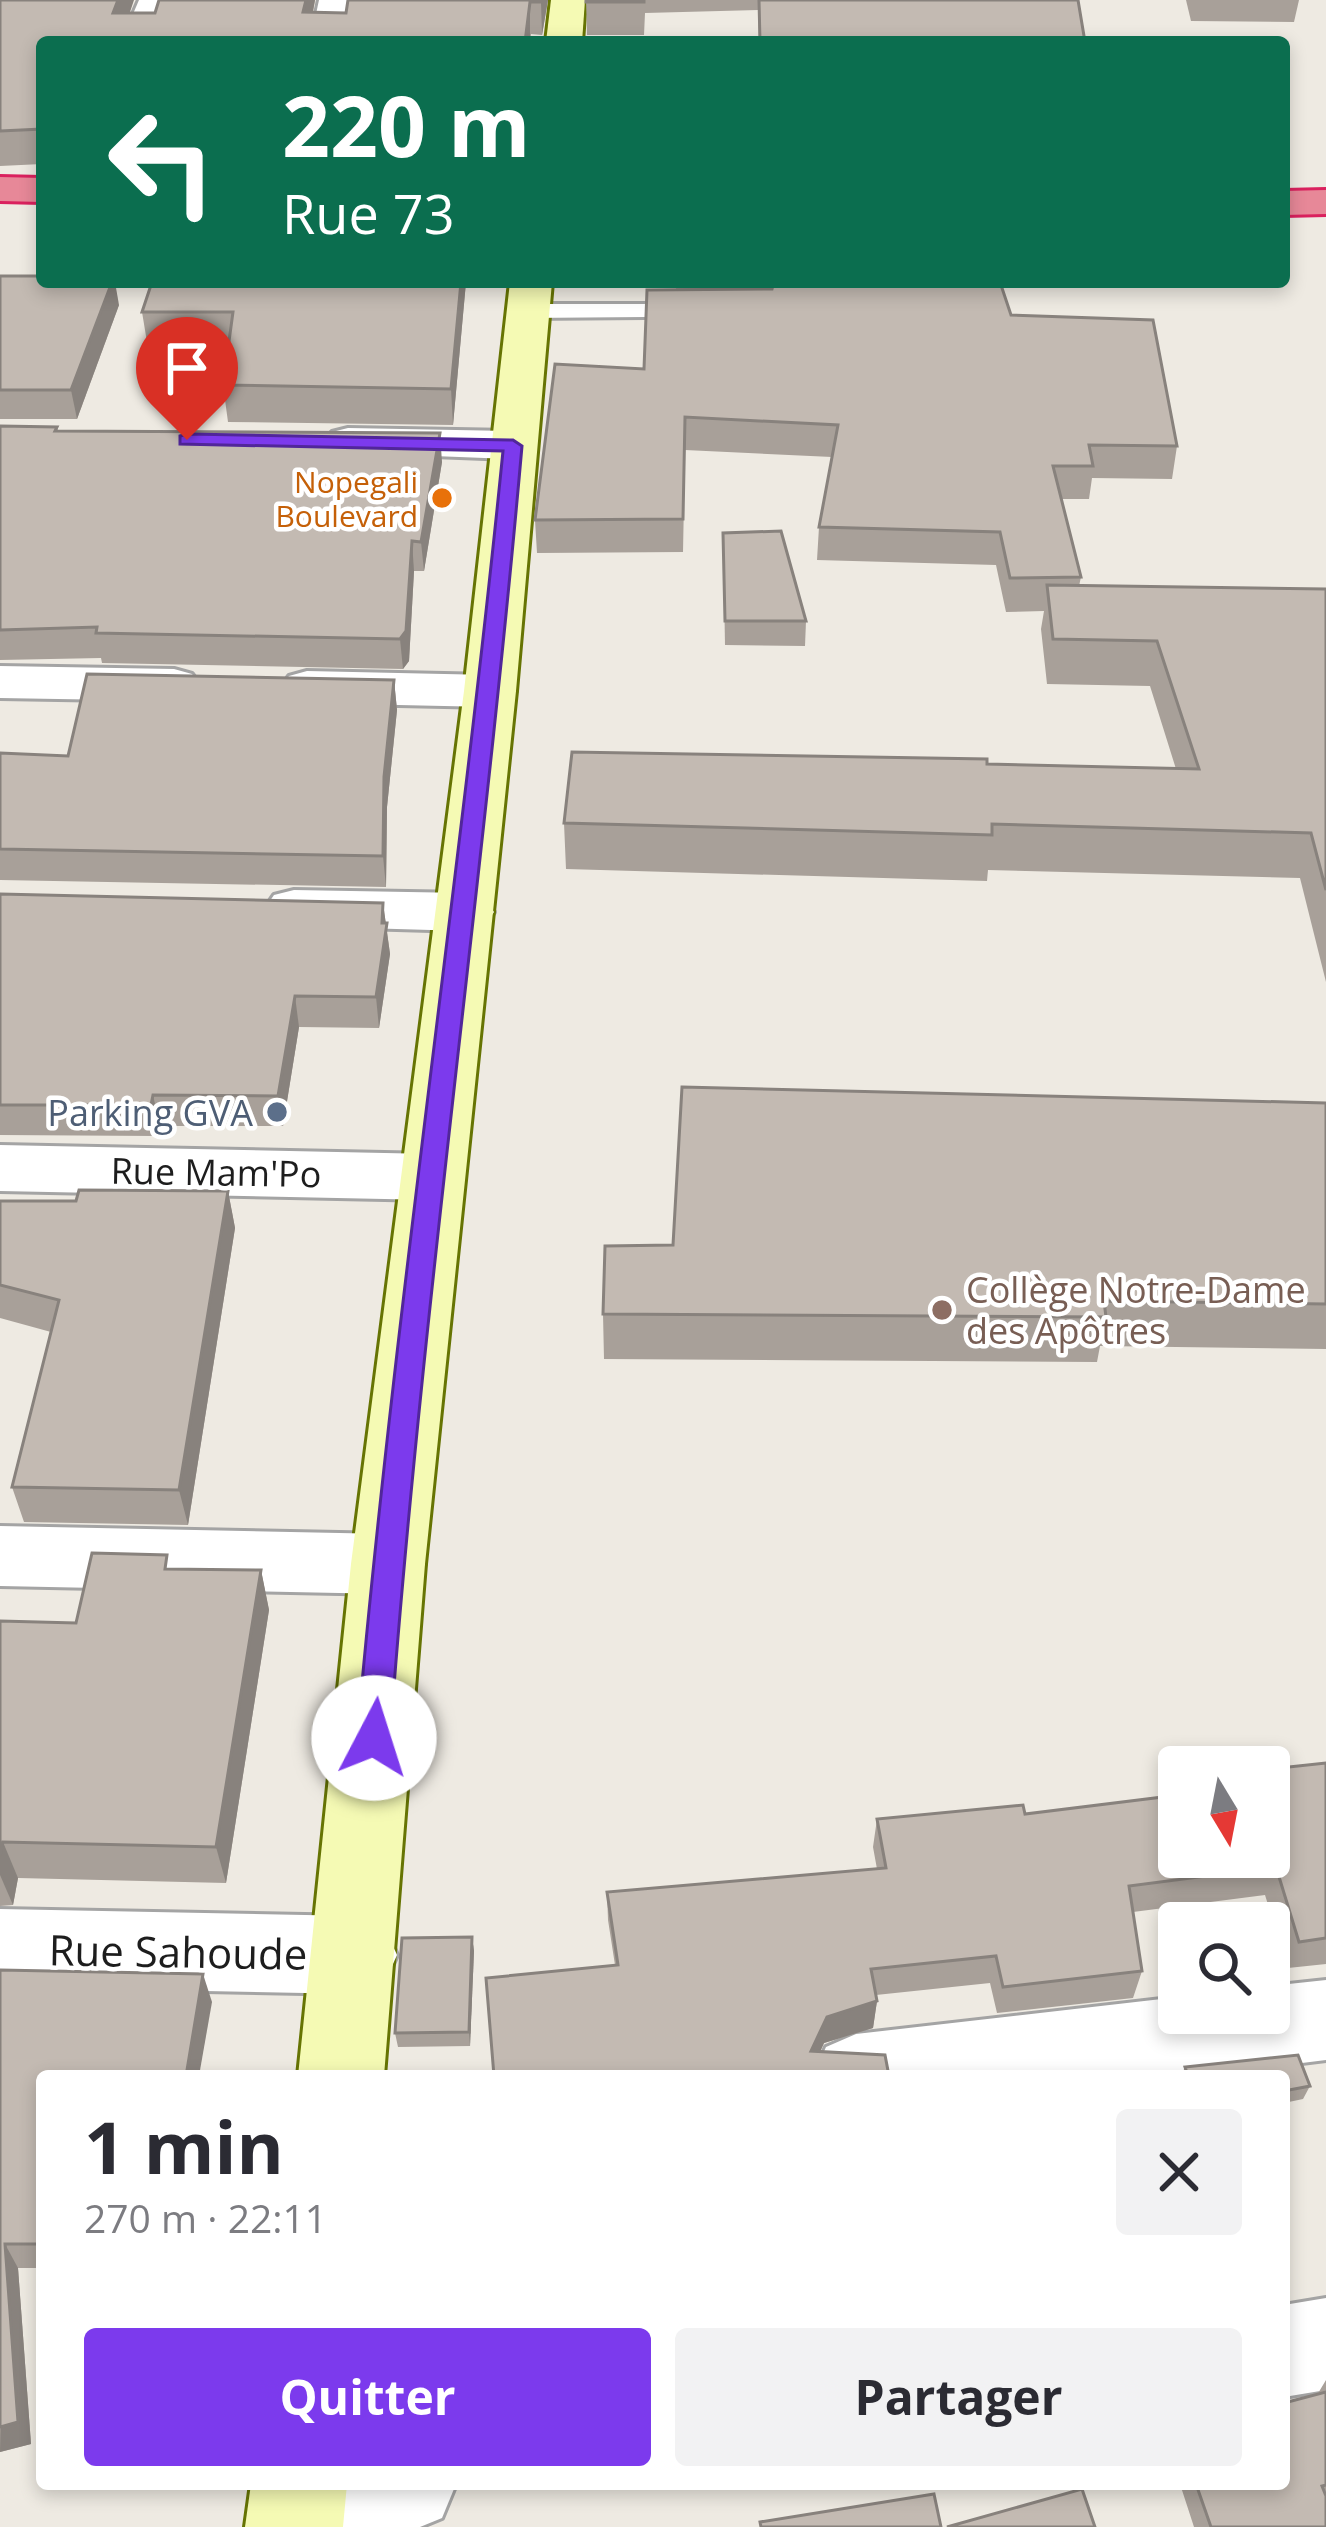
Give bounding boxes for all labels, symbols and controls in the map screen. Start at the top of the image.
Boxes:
text: 220 m [282,67,530,182]
icon: left [84,84,240,240]
text: Rue 73 [282,176,455,250]
pin [136,317,238,440]
icon: arrive [154,335,220,401]
place label: Nopegali Boulevard [275,461,418,536]
marker: Nopegali Boulevard [429,485,455,511]
place label: Parking GVA [47,1088,253,1137]
marker: Parking GVA [264,1099,290,1125]
street label: Rue Mam'Po [110,1146,322,1198]
place label: Collège Notre-Dame des Apôtres [966,1265,1306,1355]
marker: Collège Notre-Dame des Apôtres [929,1297,955,1323]
position arrow [311,1675,437,1801]
north arrow [1158,1746,1290,1878]
map controls [1158,1746,1290,2034]
button: search [1158,1902,1290,2034]
street label: Rue Sahoude [48,1920,308,1982]
text: 1 min [84,2097,284,2195]
button: close [1116,2109,1242,2235]
text: 270 m · 22:11 [84,2191,327,2244]
button: Quitter [84,2328,651,2466]
button: Partager [675,2328,1242,2466]

